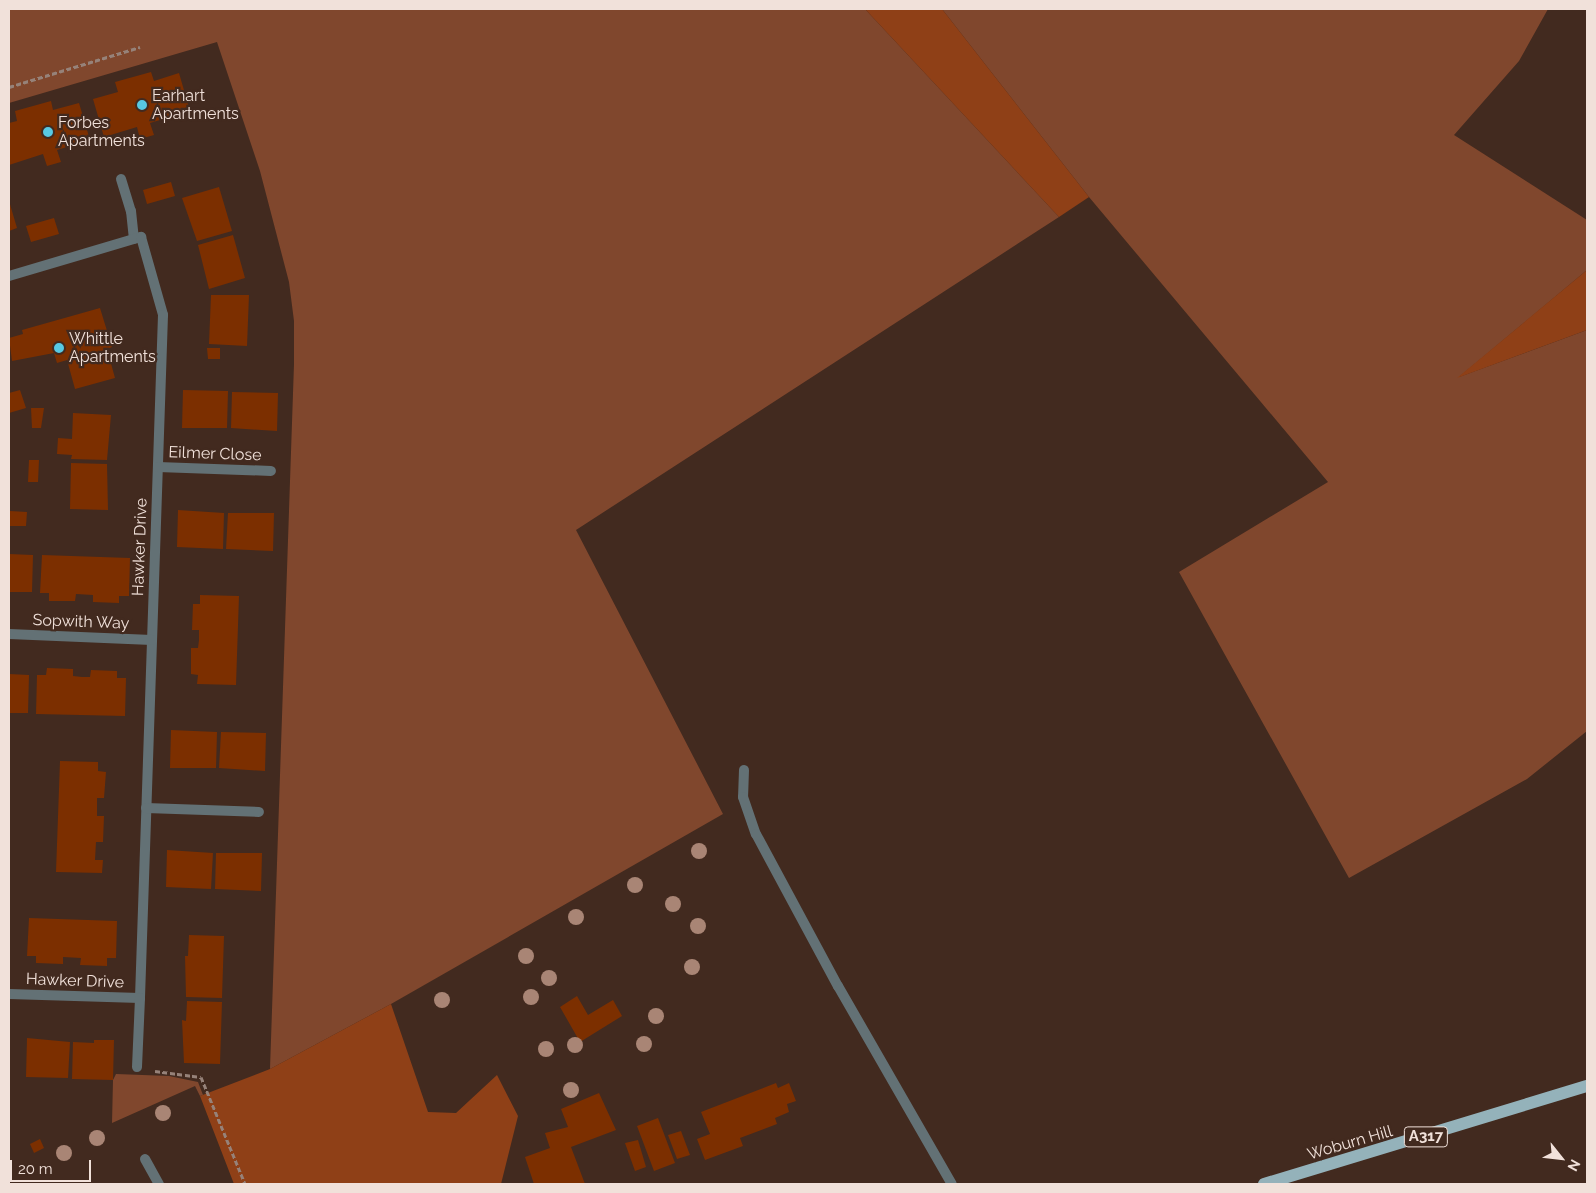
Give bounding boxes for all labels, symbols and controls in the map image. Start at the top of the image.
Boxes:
place label: Earhart Apartments [152,86,239,124]
marker: Earhart Apartments [136,99,148,111]
place label: Forbes Apartments [58,113,145,151]
marker: Forbes Apartments [42,126,54,138]
place label: Whittle Apartments [69,329,156,367]
marker: Whittle Apartments [53,342,65,354]
street label: Eilmer Close [168,443,262,465]
street label: Hawker Drive [129,497,151,597]
street label: Sopwith Way [32,611,130,633]
street label: Hawker Drive [25,970,125,992]
street label: Woburn Hill [1305,1122,1395,1164]
road number: A317 [1404,1124,1448,1150]
north arrow [1536,1133,1586,1183]
scale bar [12,1150,94,1182]
text: N [1565,1157,1584,1174]
text: 20 m [18,1160,53,1178]

